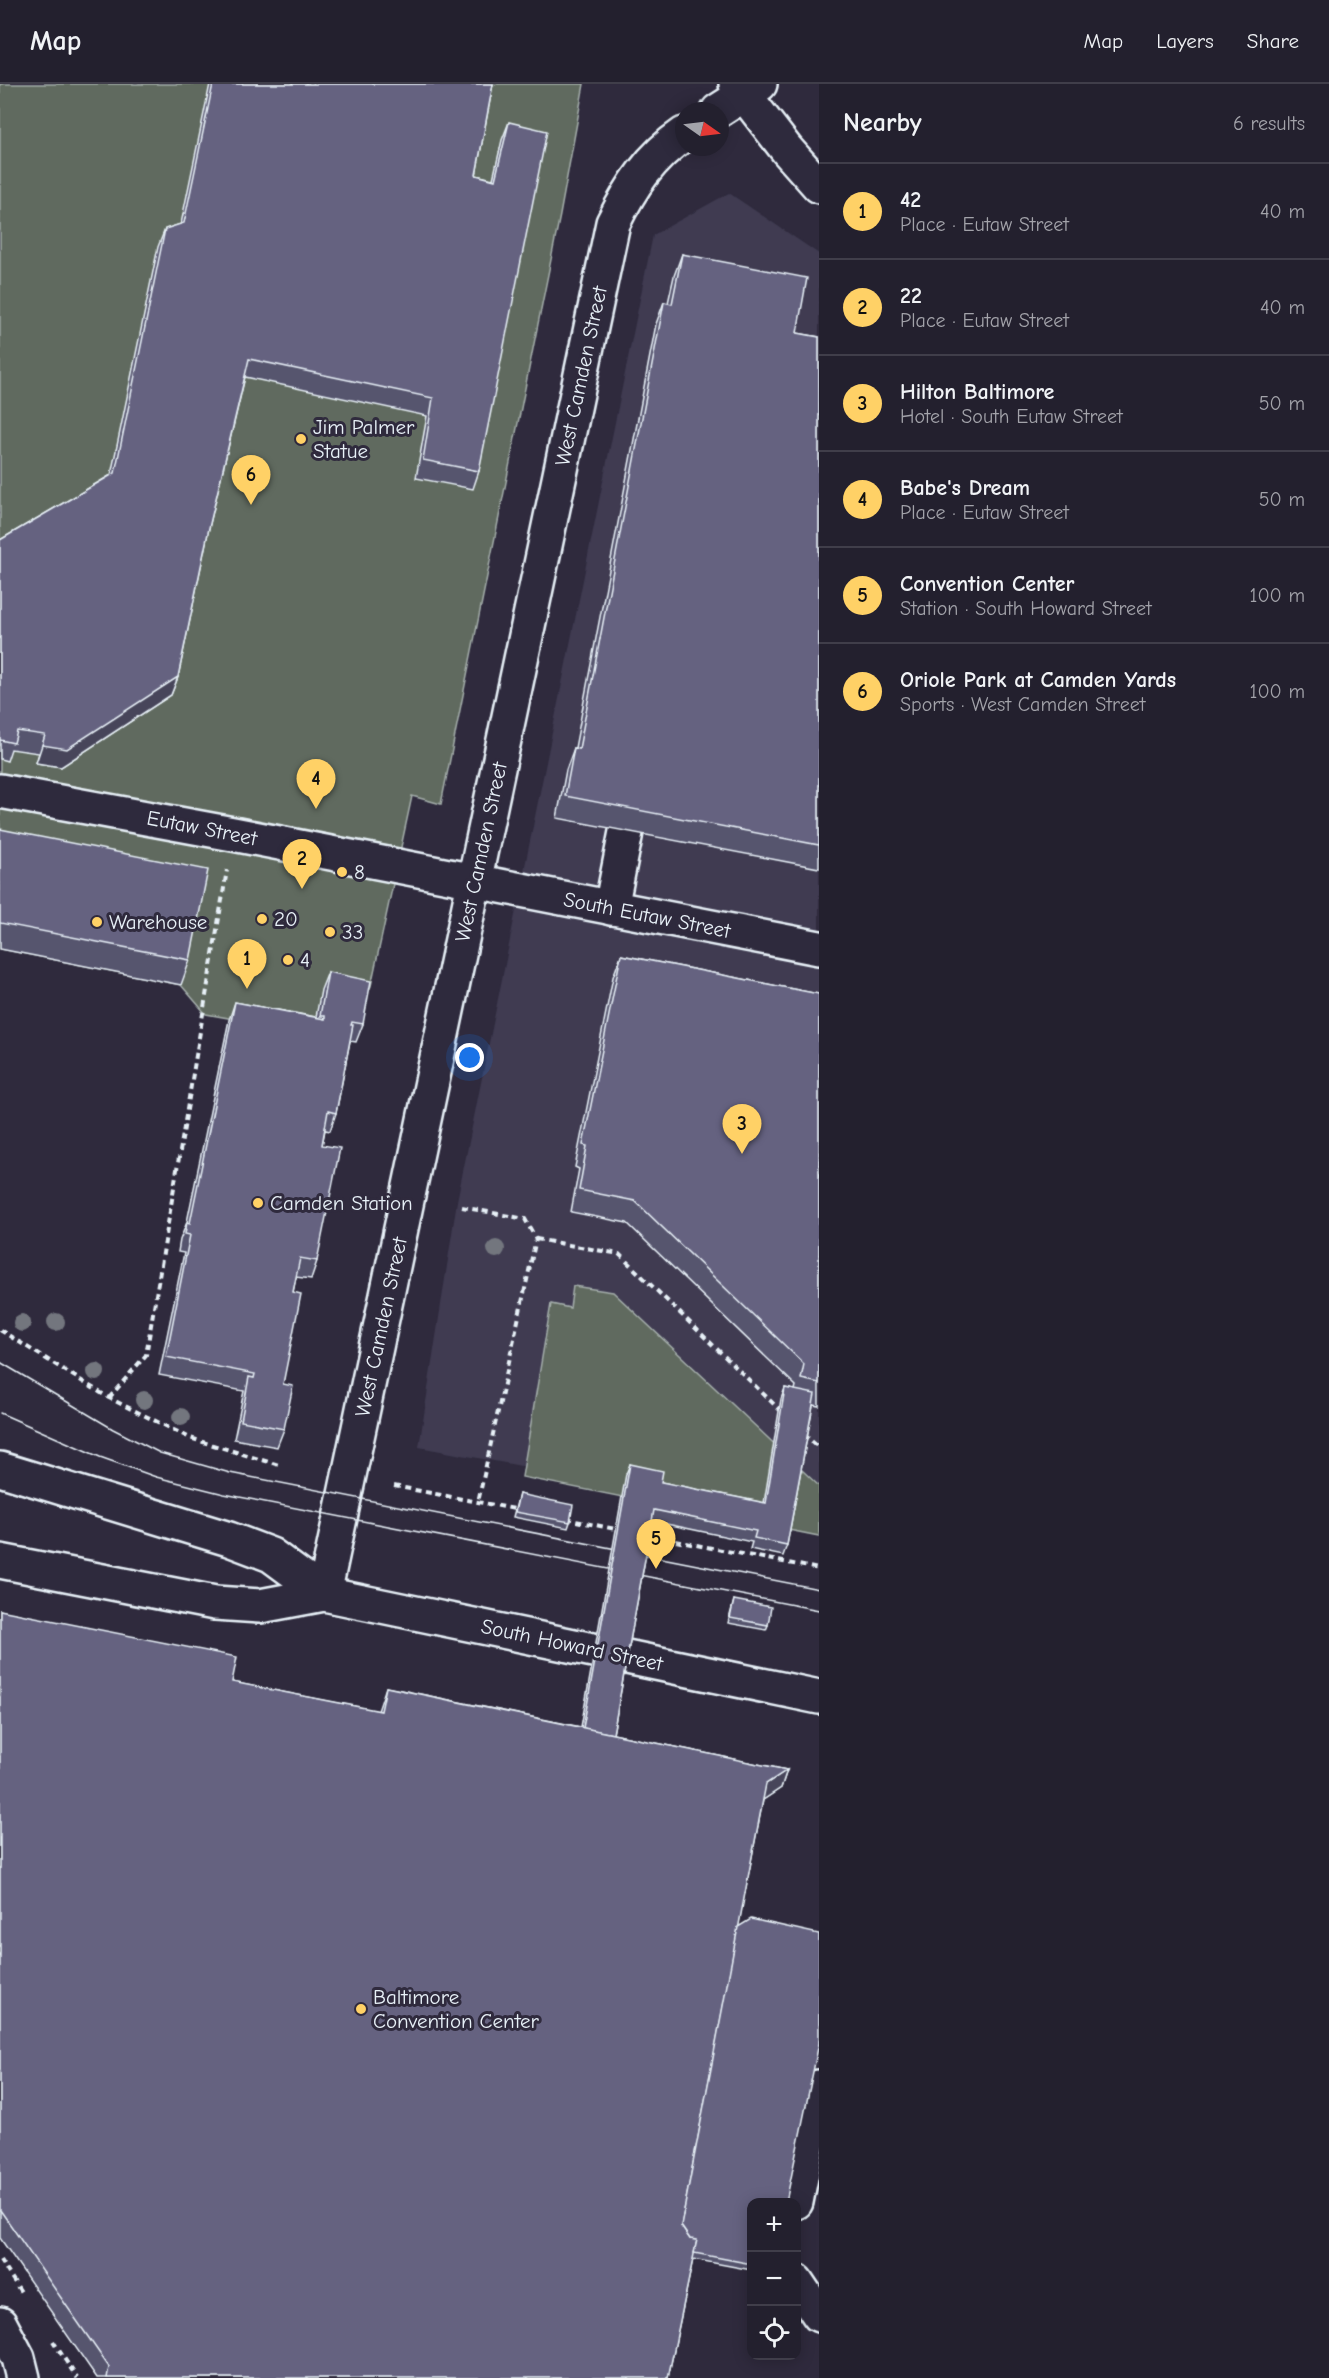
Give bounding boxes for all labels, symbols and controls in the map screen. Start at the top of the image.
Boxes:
text: Map [30,25,81,57]
text: Map [1084,29,1123,53]
text: Layers [1156,29,1214,53]
text: Share [1247,29,1299,53]
north arrow [675,102,729,156]
text: Nearby [843,108,922,138]
text: 6 results [1233,112,1305,135]
text: 42 [900,187,921,213]
text: 1 [859,200,866,223]
text: 40 m [1260,200,1305,223]
text: Place · Eutaw Street [900,213,1069,236]
street label: West Camden Street [550,283,612,468]
text: 22 [900,283,922,309]
text: 2 [858,296,867,319]
text: 40 m [1260,296,1305,319]
text: Place · Eutaw Street [900,309,1069,332]
text: Hilton Baltimore [900,379,1054,405]
text: 3 [858,392,867,415]
text: 50 m [1259,392,1305,415]
text: Hotel · South Eutaw Street [900,405,1123,428]
place label: Jim Palmer Statue [313,415,415,463]
marker: Jim Palmer Statue [294,432,308,446]
pin: 6 [232,456,270,505]
text: Babe's Dream [900,475,1030,501]
text: 4 [858,488,867,511]
text: 50 m [1259,488,1305,511]
text: Place · Eutaw Street [900,501,1069,524]
text: Convention Center [900,571,1074,597]
text: 5 [857,584,868,607]
text: 100 m [1250,584,1305,607]
text: Station · South Howard Street [900,597,1152,620]
text: Oriole Park at Camden Yards [900,667,1176,693]
text: 6 [857,680,868,703]
text: 100 m [1250,680,1305,703]
text: Sports · West Camden Street [900,693,1145,716]
street label: West Camden Street [450,759,512,944]
pin: 4 [296,760,336,809]
street label: Eutaw Street [145,806,260,851]
pin: 2 [282,840,322,889]
place label: 8 [354,860,365,884]
marker: 8 [335,865,349,879]
street label: South Eutaw Street [562,887,733,943]
place label: 20 [274,907,298,931]
place label: Warehouse [109,910,207,934]
marker: 20 [255,912,269,926]
marker: Warehouse [90,915,104,929]
place label: 33 [342,920,363,944]
marker: 33 [323,925,337,939]
pin: 1 [228,940,266,989]
place label: 4 [300,948,310,972]
marker: 4 [281,953,295,967]
your location [455,1043,484,1072]
pin: 3 [722,1104,762,1154]
place label: Camden Station [270,1191,413,1215]
marker: Camden Station [251,1196,265,1210]
street label: West Camden Street [350,1234,412,1419]
pin: 5 [636,1520,676,1569]
street label: South Howard Street [479,1614,666,1676]
place label: Baltimore Convention Center [373,1985,540,2033]
marker: Baltimore Convention Center [354,2002,368,2016]
map controls [747,2198,801,2360]
button: + [747,2198,801,2252]
button: − [747,2252,801,2306]
button: locate [747,2306,801,2360]

